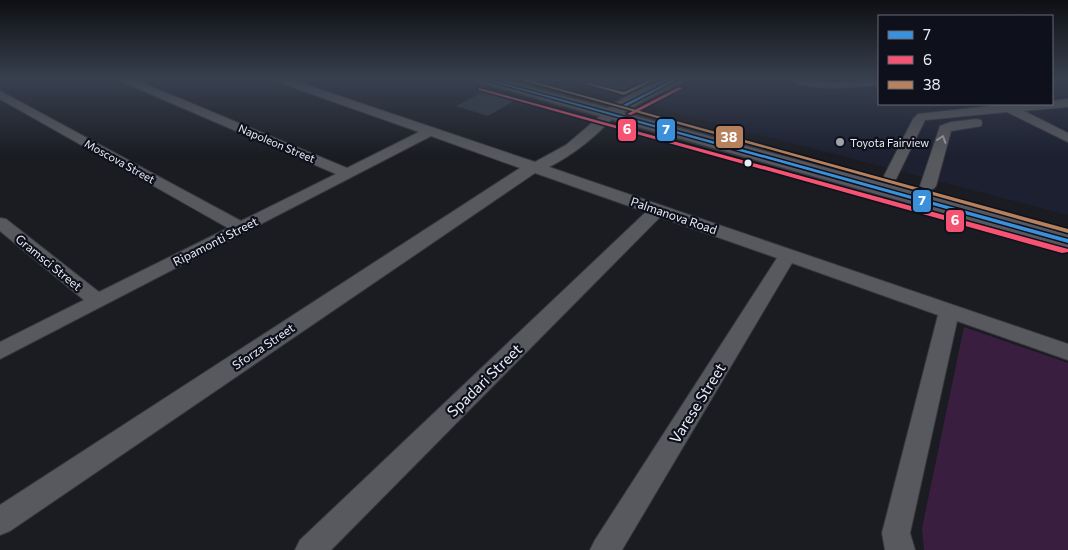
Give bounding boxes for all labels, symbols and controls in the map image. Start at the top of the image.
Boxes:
legend [878,15,1053,105]
text: 7 [923,25,931,43]
text: 6 [923,50,932,68]
text: 38 [923,75,941,93]
line badge: 6 [617,118,637,142]
line badge: 7 [656,118,676,142]
text: 6 [623,120,632,137]
text: 7 [662,120,670,137]
street label: Napoleon Street [237,121,318,165]
line badge: 38 [715,125,744,149]
text: 38 [721,128,738,145]
one-way arrow [936,135,946,144]
street label: Moscova Street [83,136,158,186]
marker: Toyota Fairview [834,136,846,148]
place label: Toyota Fairview [850,136,929,149]
unlabelled marker [743,158,753,168]
line badge: 7 [912,189,932,213]
text: 7 [918,191,926,208]
street label: Palmanova Road [629,194,719,236]
line badge: 6 [945,209,965,233]
text: 6 [951,211,960,228]
street label: Ripamonti Street [170,214,260,268]
street label: Gramsci Street [13,231,85,293]
street label: Sforza Street [229,320,297,372]
street label: Spadari Street [443,340,525,420]
street label: Varese Street [665,360,729,446]

